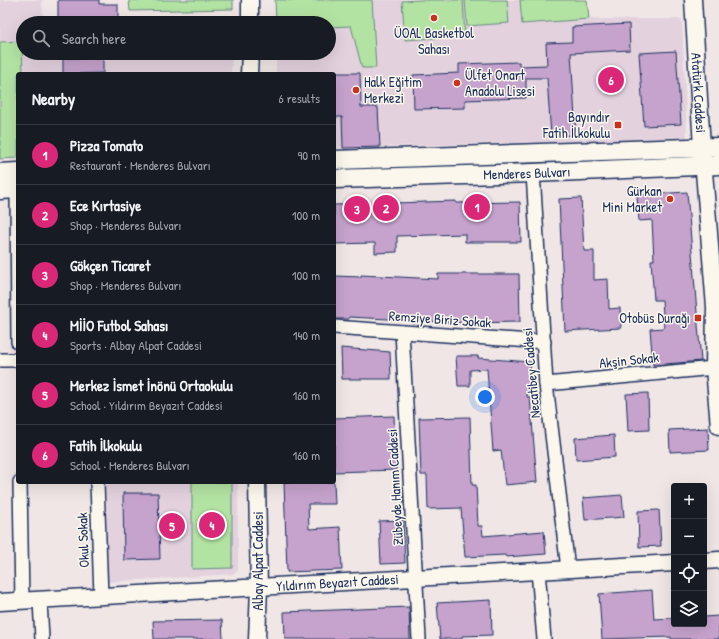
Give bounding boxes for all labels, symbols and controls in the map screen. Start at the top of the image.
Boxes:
marker: ÜOAL Basketbol Sahası [429,13,439,23]
search box [16,16,336,60]
place label: ÜOAL Basketbol Sahası [394,23,474,58]
icon: search [30,27,52,49]
text: Search here [62,28,126,49]
street label: Atatürk Caddesi [687,52,711,133]
place label: Ülfet Onart Anadolu Lisesi [465,65,535,100]
pin: 6 [598,65,624,95]
place label: Halk Eğitim Merkezi [364,72,422,107]
marker: Ülfet Onart Anadolu Lisesi [452,78,462,88]
marker: Halk Eğitim Merkezi [351,85,361,95]
text: Nearby [32,87,75,110]
text: 6 results [279,89,320,107]
place label: Bayındır Fatih İlkokulu [542,107,611,142]
marker: Bayındır Fatih İlkokulu [613,120,623,130]
text: Pizza Tomato [70,135,143,156]
text: 1 [43,146,47,164]
text: 90 m [298,146,320,164]
text: Restaurant · Menderes Bulvarı [70,156,211,174]
street label: Menderes Bulvarı [483,161,571,183]
place label: Gürkan Mini Market [602,181,662,216]
pin: 1 [464,192,490,222]
pin: 2 [373,193,399,223]
pin: 3 [344,194,370,224]
marker: Gürkan Mini Market [665,194,675,204]
text: Ece Kırtasiye [70,195,141,216]
text: 2 [42,206,48,224]
text: 100 m [292,206,320,224]
text: Shop · Menderes Bulvarı [70,216,181,234]
text: Gökçen Ticaret [70,255,150,276]
text: 3 [42,266,48,284]
text: 100 m [292,266,320,284]
text: Shop · Menderes Bulvarı [70,276,181,294]
street label: Remziye Biriz Sokak [388,305,492,333]
place label: Otobüs Durağı [619,308,690,328]
marker: Otobüs Durağı [693,313,703,323]
text: MİİO Futbol Sahası [70,315,168,336]
text: 4 [43,326,47,344]
text: 140 m [293,326,320,344]
street label: Necatibey Caddesi [517,327,545,419]
text: Sports · Albay Alpat Caddesi [70,336,202,354]
street label: Akşin Sokak [598,347,660,372]
text: Merkez İsmet İnönü Ortaokulu [70,375,233,396]
text: 5 [42,386,48,404]
text: 160 m [292,386,320,404]
your location [475,387,495,407]
text: School · Yıldırım Beyazıt Caddesi [70,396,223,414]
street label: Zübeyde Hanım Caddesi [382,428,408,546]
text: Fatih İlkokulu [70,435,142,456]
text: 6 [42,446,48,464]
text: 160 m [292,446,320,464]
text: School · Menderes Bulvarı [70,456,190,474]
map controls [671,483,707,627]
button: + [671,483,707,519]
pin: 4 [199,510,225,540]
pin: 5 [159,511,185,541]
street label: Albay Alpat Caddesi [248,511,268,611]
street label: Okul Sokak [72,512,93,568]
button: − [671,519,707,555]
button: locate [671,555,707,591]
street label: Yıldırım Beyazıt Caddesi [276,569,399,595]
button: layers [671,591,707,627]

